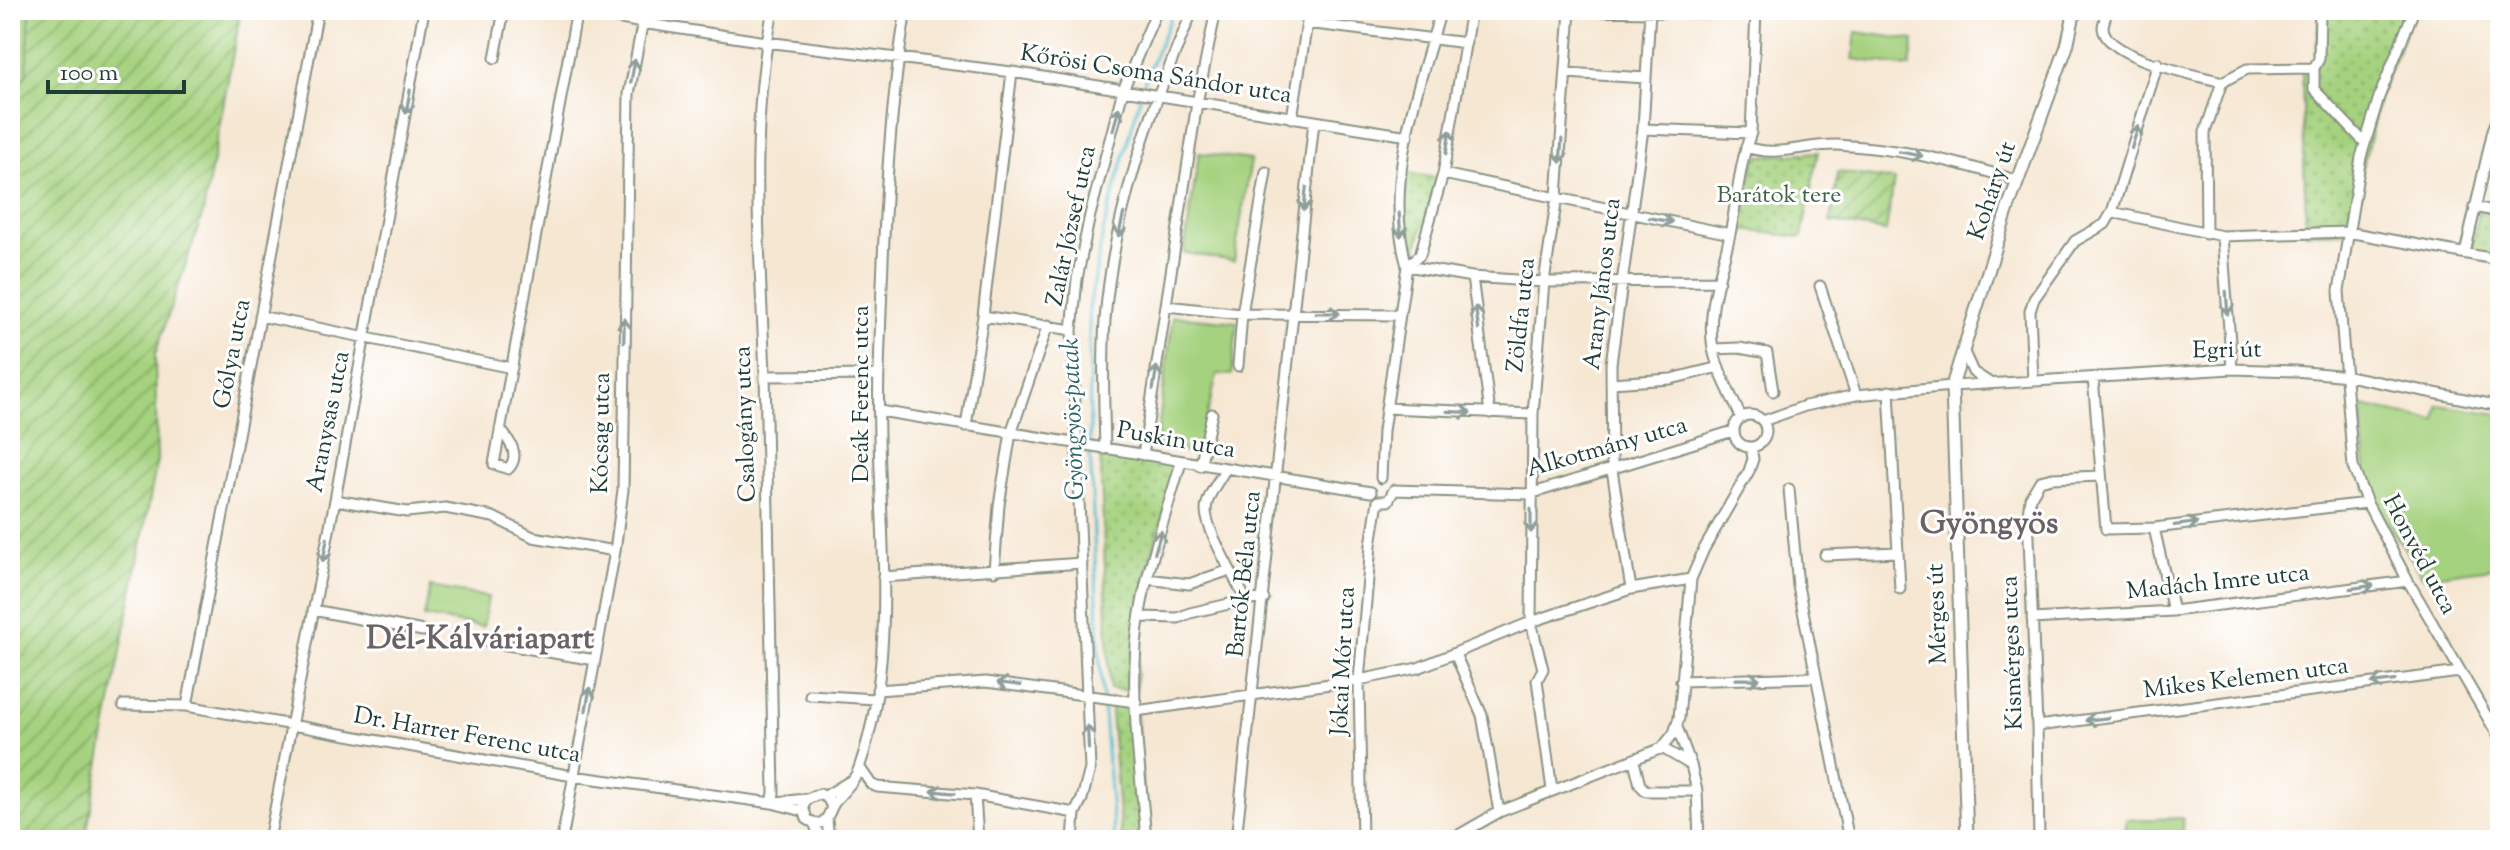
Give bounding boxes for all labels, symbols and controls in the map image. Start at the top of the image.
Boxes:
street label: Kőrösi Csoma Sándor utca [1018,37,1294,113]
scale bar [48,44,184,94]
text: 100 m [60,57,118,91]
one-way arrow [626,58,641,84]
one-way arrow [399,89,414,114]
one-way arrow [1109,106,1124,132]
one-way arrow [2128,125,2143,150]
one-way arrow [1442,130,1457,155]
one-way arrow [1553,137,1568,164]
street label: Koháry út [1960,137,2026,245]
street label: Zalár József utca [1038,143,1106,309]
one-way arrow [1897,147,1923,162]
park label: Barátok tere [1717,179,1841,213]
one-way arrow [1298,185,1313,212]
street label: Arany János utca [1576,196,1630,372]
one-way arrow [1393,211,1408,238]
one-way arrow [1113,212,1128,237]
one-way arrow [1648,214,1673,229]
street label: Zöldfa utca [1499,256,1545,374]
one-way arrow [2220,289,2235,316]
street label: Gólya utca [206,296,260,412]
street label: Deák Ferenc utca [845,305,879,483]
one-way arrow [1469,305,1484,331]
one-way arrow [1314,306,1341,321]
one-way arrow [616,317,631,344]
street label: Egri út [2192,333,2262,369]
water label: Gyöngyös-patak [1053,337,1095,501]
street label: Csalogány utca [726,345,766,503]
street label: Aranysas utca [299,348,359,496]
one-way arrow [1148,366,1163,391]
street label: Kócsag utca [584,372,620,494]
one-way arrow [1445,404,1472,419]
street label: Alkotmány utca [1523,409,1691,487]
street label: Puskin utca [1114,414,1238,468]
street label: Bartók Béla utca [1219,489,1271,659]
street label: Honvéd utca [2373,489,2465,621]
district label: Gyöngyös [1920,502,2058,548]
one-way arrow [1523,507,1538,534]
one-way arrow [2172,516,2199,531]
one-way arrow [1151,530,1166,556]
one-way arrow [317,537,332,563]
street label: Madách Imre utca [2125,556,2311,610]
street label: Mérges út [1919,563,1957,665]
street label: Kismérges utca [1993,575,2033,731]
one-way arrow [2348,579,2374,594]
street label: Jókai Mór utca [1323,586,1365,738]
district label: Dél-Kálváriapart [366,617,594,663]
street label: Mikes Kelemen utca [2142,650,2350,708]
one-way arrow [1734,671,1761,687]
one-way arrow [2370,675,2396,690]
one-way arrow [996,677,1022,692]
one-way arrow [581,687,596,712]
street label: Dr. Harrer Ferenc utca [351,699,583,773]
one-way arrow [2084,711,2111,726]
one-way arrow [1080,724,1095,751]
one-way arrow [930,784,957,799]

